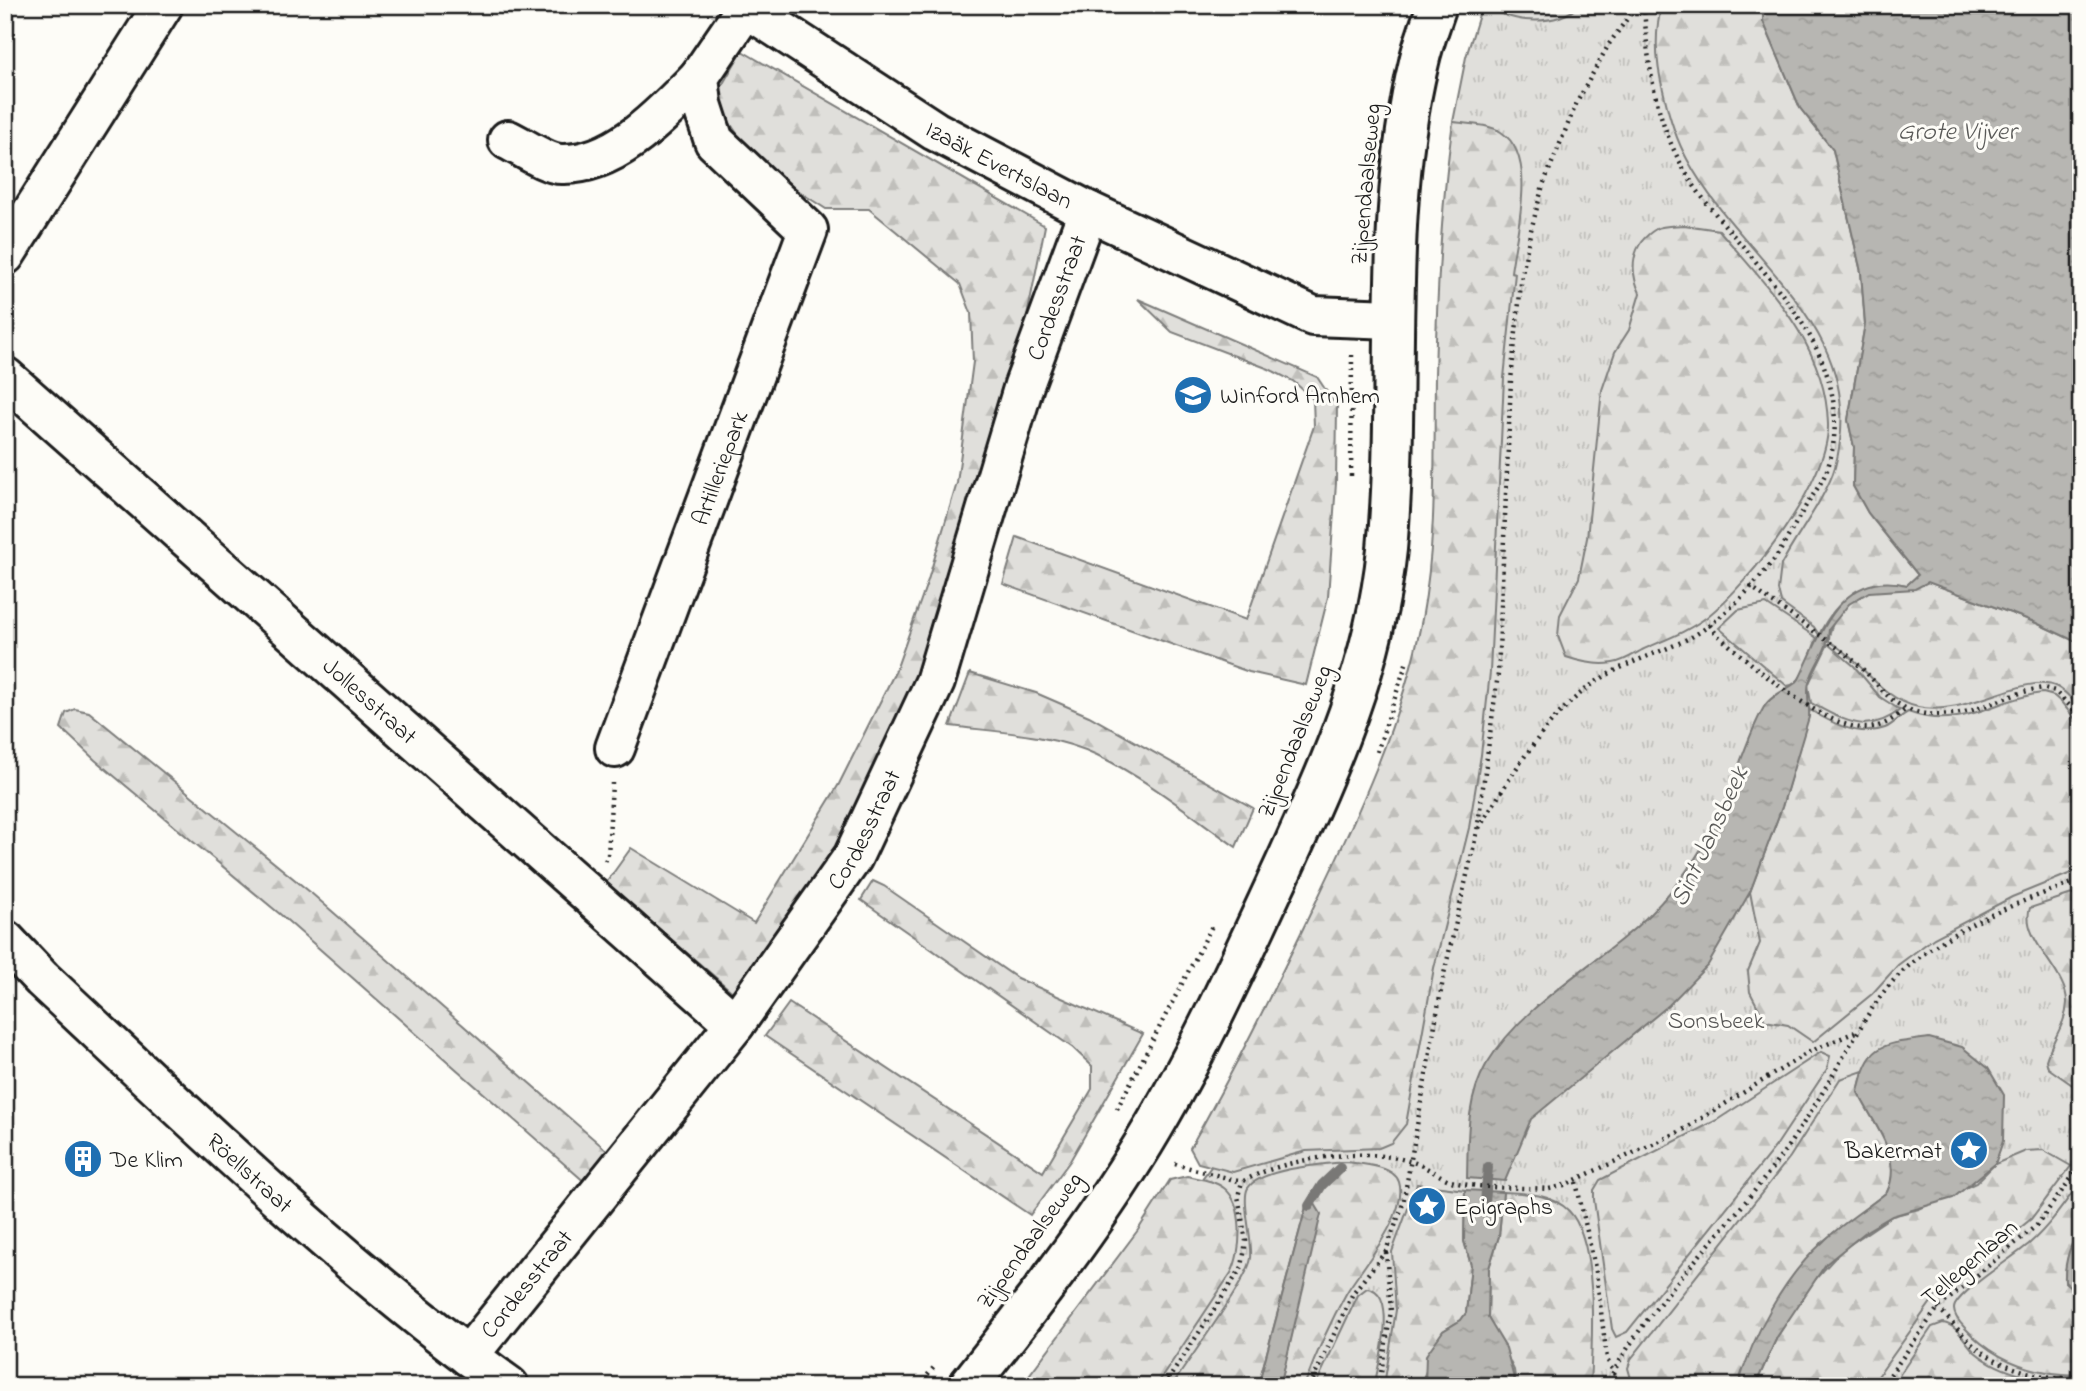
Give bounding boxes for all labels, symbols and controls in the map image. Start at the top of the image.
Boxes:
street label: Zijpendaalseweg [1343,102,1392,266]
street label: Izaäk Evertslaan [917,114,1078,220]
water label: Grote Vijver [1898,114,2019,152]
street label: Cordesstraat [1019,231,1098,366]
school or university icon: Winford Arnhem [1172,374,1214,416]
place label: Winford Arnhem [1220,380,1380,415]
street label: Artilleriepark [684,406,759,531]
street label: Jollesstraat [313,651,424,754]
street label: Zijpendaalseweg [1250,660,1343,824]
water label: Sint Jansbeek [1662,760,1760,914]
street label: Cordesstraat [820,764,911,898]
park label: Sonsbeek [1668,1005,1765,1040]
street label: Röellstraat [197,1126,300,1223]
place icon: Bakermat [1948,1129,1990,1171]
place label: Bakermat [1844,1135,1942,1170]
building icon: De Klim [62,1138,104,1180]
place label: De Klim [109,1144,183,1179]
street label: Zijpendaalseweg [969,1166,1093,1317]
place icon: Epigraphs [1406,1185,1448,1227]
place label: Epigraphs [1454,1191,1553,1226]
street label: Tellegenlaan [1914,1212,2027,1316]
street label: Cordesstraat [473,1223,583,1347]

